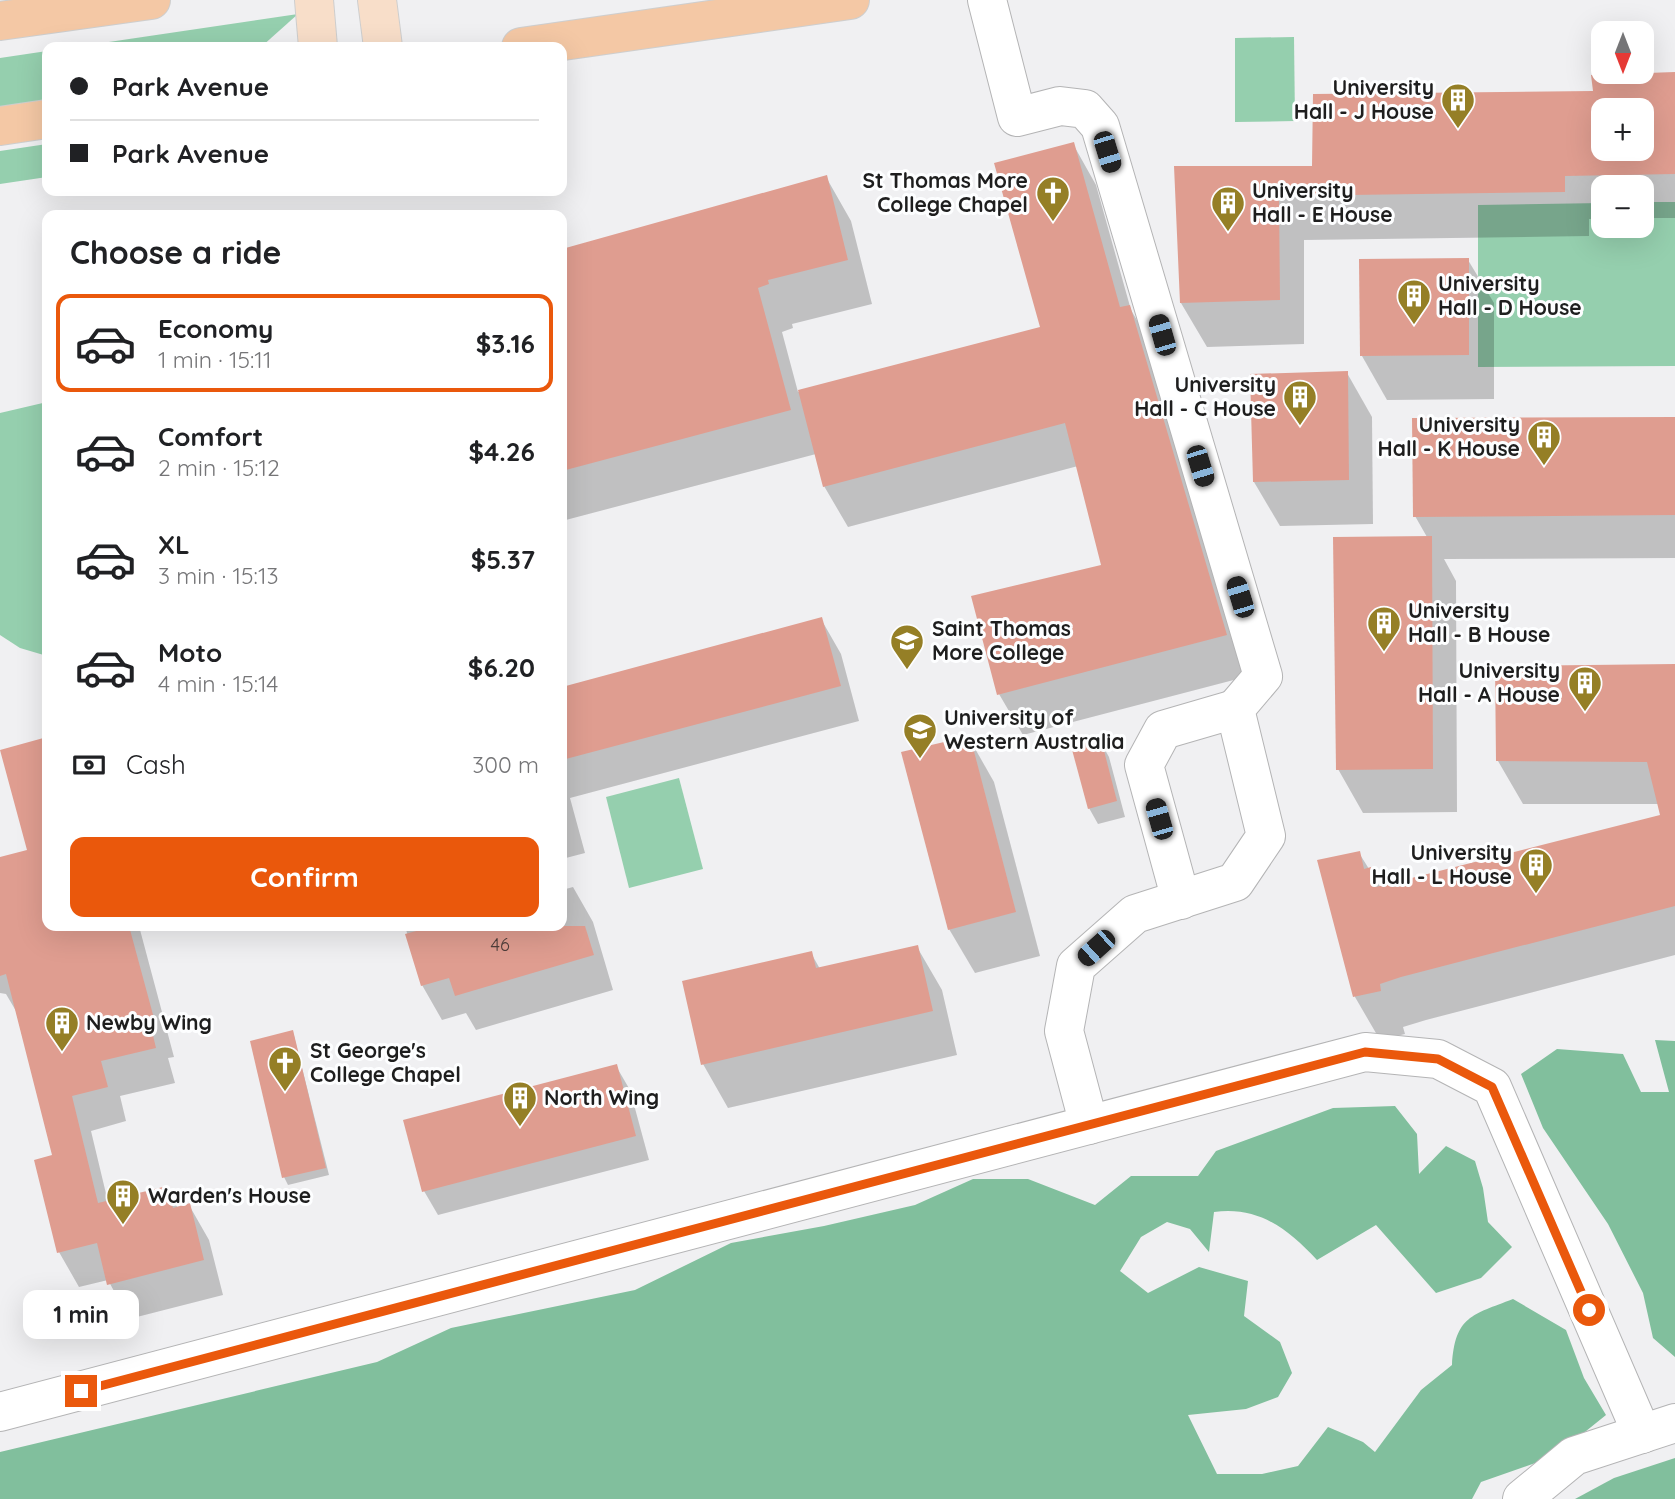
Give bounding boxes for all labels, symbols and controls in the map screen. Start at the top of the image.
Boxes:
north arrow [1591,21,1654,84]
map controls [1591,21,1654,238]
text: Park Avenue [112,70,269,103]
place label: University Hall - J House [1294,74,1434,124]
building icon: University Hall - J House [1439,81,1477,130]
button: + [1591,98,1654,161]
car [1091,129,1124,175]
text: Park Avenue [112,137,269,170]
place label: St Thomas More College Chapel [863,167,1028,217]
church icon: St Thomas More College Chapel [1034,174,1072,223]
button: − [1591,175,1654,238]
place label: University Hall - E House [1252,177,1393,227]
building icon: University Hall - E House [1209,184,1247,233]
text: Choose a ride [70,232,282,272]
place label: University Hall - D House [1438,270,1582,320]
building icon: University Hall - D House [1395,277,1433,326]
icon: car [74,312,137,375]
text: Economy [158,312,273,345]
car [1147,312,1178,358]
text: $3.16 [476,327,535,360]
text: 1 min · 15:11 [158,345,271,374]
place label: University Hall - C House [1134,371,1276,421]
building icon: University Hall - C House [1281,378,1319,427]
place label: University Hall - K House [1378,411,1520,461]
building icon: University Hall - K House [1525,418,1563,467]
icon: car [74,420,137,483]
text: Comfort [158,420,263,453]
text: $4.26 [469,435,535,468]
car [1184,443,1217,489]
text: 2 min · 15:12 [158,453,280,482]
icon: car [74,528,137,591]
text: XL [158,528,190,561]
text: $5.37 [471,543,535,576]
text: 3 min · 15:13 [158,561,278,590]
car [1224,574,1257,620]
place label: University Hall - B House [1408,597,1550,647]
building icon: University Hall - B House [1365,604,1403,653]
place label: Saint Thomas More College [932,615,1071,665]
school or university icon: Saint Thomas More College [888,622,926,671]
icon: car [74,636,137,699]
text: Moto [158,636,222,669]
text: $6.20 [468,651,535,684]
place label: University Hall - A House [1418,657,1560,707]
building icon: University Hall - A House [1566,664,1604,713]
text: 4 min · 15:14 [158,669,278,698]
place label: University of Western Australia [944,704,1125,754]
school or university icon: University of Western Australia [901,711,939,760]
icon: cash [70,746,108,784]
text: Cash [126,748,186,781]
text: 300 m [472,750,539,779]
car [1144,796,1175,842]
button: Confirm [70,837,539,917]
place label: University Hall - L House [1372,839,1512,889]
building icon: University Hall - L House [1517,846,1555,895]
car [1074,926,1119,970]
house number: 46 [490,933,510,956]
building icon: Newby Wing [43,1004,81,1053]
place label: Newby Wing [86,1009,212,1035]
place label: St George's College Chapel [310,1037,461,1087]
church icon: St George's College Chapel [266,1044,304,1093]
building icon: North Wing [501,1079,539,1128]
place label: North Wing [544,1084,659,1110]
building icon: Warden's House [104,1177,142,1226]
place label: Warden's House [148,1182,311,1208]
callout: 1 min [23,1290,139,1338]
route start [1573,1294,1605,1326]
text: 1 min [53,1300,109,1329]
route end [65,1375,97,1407]

